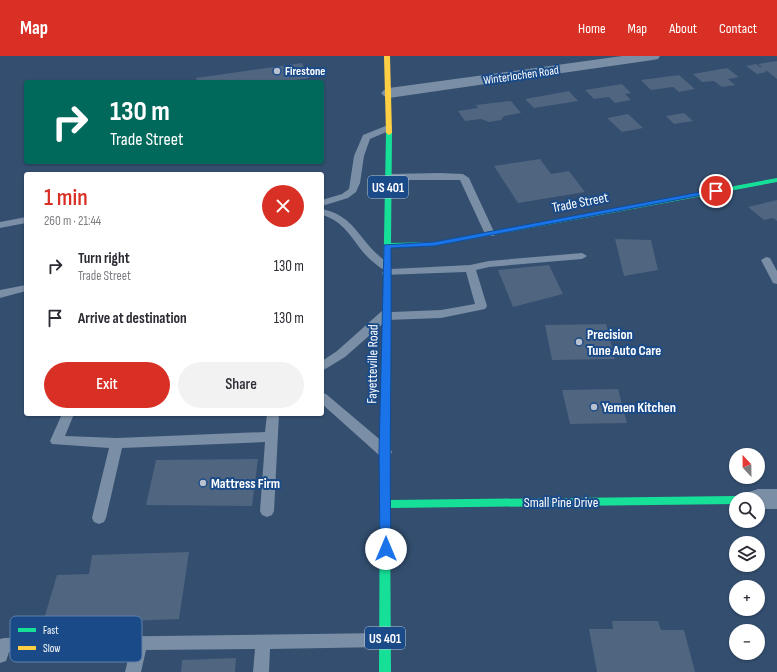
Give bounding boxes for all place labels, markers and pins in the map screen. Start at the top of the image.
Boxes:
place label: Firestone [285,64,325,79]
marker: Firestone [272,66,282,76]
pin [699,174,733,208]
place label: Precision Tune Auto Care [587,326,661,359]
marker: Precision Tune Auto Care [574,337,584,347]
place label: Yemen Kitchen [602,399,676,416]
marker: Yemen Kitchen [589,402,599,412]
place label: Mattress Firm [211,475,280,492]
marker: Mattress Firm [198,478,208,488]

